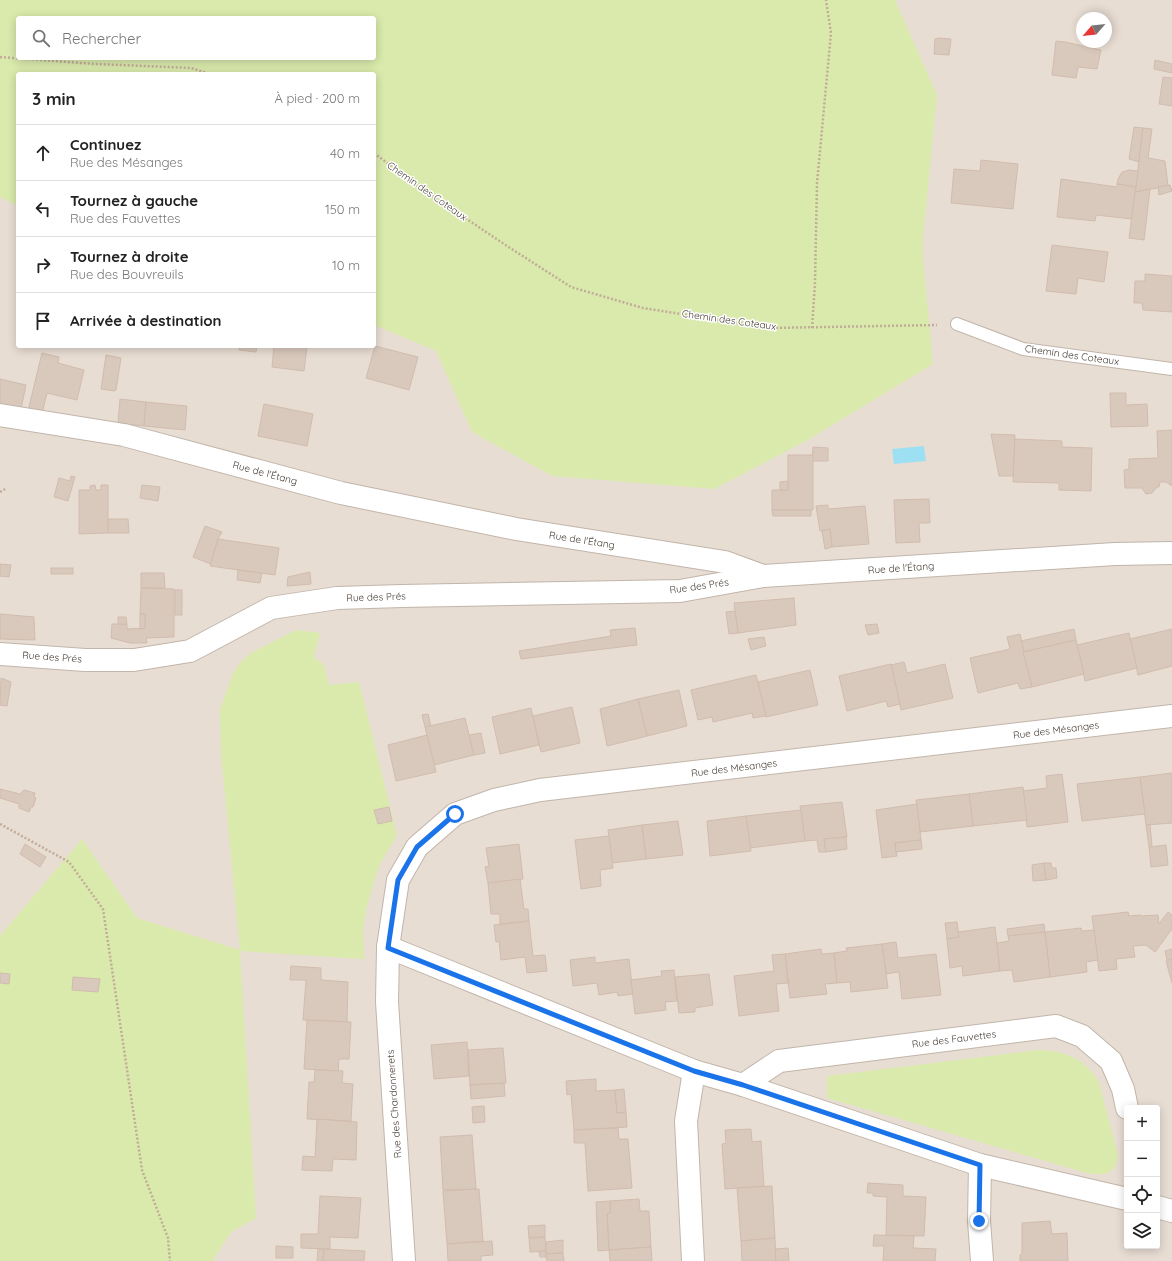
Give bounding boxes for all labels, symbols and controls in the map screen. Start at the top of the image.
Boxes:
north arrow [1076,12,1112,48]
search box [16,16,376,60]
icon: search [30,27,52,49]
text: Rechercher [62,29,141,48]
text: 3 min [32,88,76,109]
text: À pied · 200 m [274,90,360,106]
text: Continuez [70,135,141,154]
icon: ahead [32,142,54,164]
text: 40 m [330,145,360,161]
text: Rue des Mésanges [70,154,183,170]
street label: Chemin des Coteaux [384,158,470,224]
text: Tournez à gauche [70,191,198,210]
icon: left [32,198,54,220]
text: 150 m [325,201,360,217]
text: Rue des Fauvettes [70,210,180,226]
text: Tournez à droite [70,247,189,266]
icon: right [32,254,54,276]
text: 10 m [332,257,360,273]
text: Rue des Bouvreuils [70,266,184,282]
street label: Chemin des Coteaux [681,307,777,333]
icon: arrive [32,310,54,332]
text: Arrivée à destination [70,311,222,330]
street label: Chemin des Coteaux [1024,342,1120,368]
street label: Rue de l'Étang [231,458,299,488]
street label: Rue de l'Étang [548,528,616,552]
street label: Rue de l'Étang [867,559,935,577]
street label: Rue des Prés [669,575,730,597]
street label: Rue des Prés [346,589,406,605]
street label: Rue des Prés [22,648,83,666]
street label: Rue des Mésanges [1012,718,1100,742]
street label: Rue des Mésanges [690,756,778,780]
route start [446,805,464,823]
street label: Rue des Fauvettes [911,1027,997,1051]
street label: Rue des Chardonnerets [384,1049,404,1159]
map controls [1124,1105,1160,1249]
button: + [1124,1105,1160,1141]
button: − [1124,1141,1160,1177]
button: locate [1124,1177,1160,1213]
route end [970,1212,988,1230]
button: layers [1124,1213,1160,1249]

